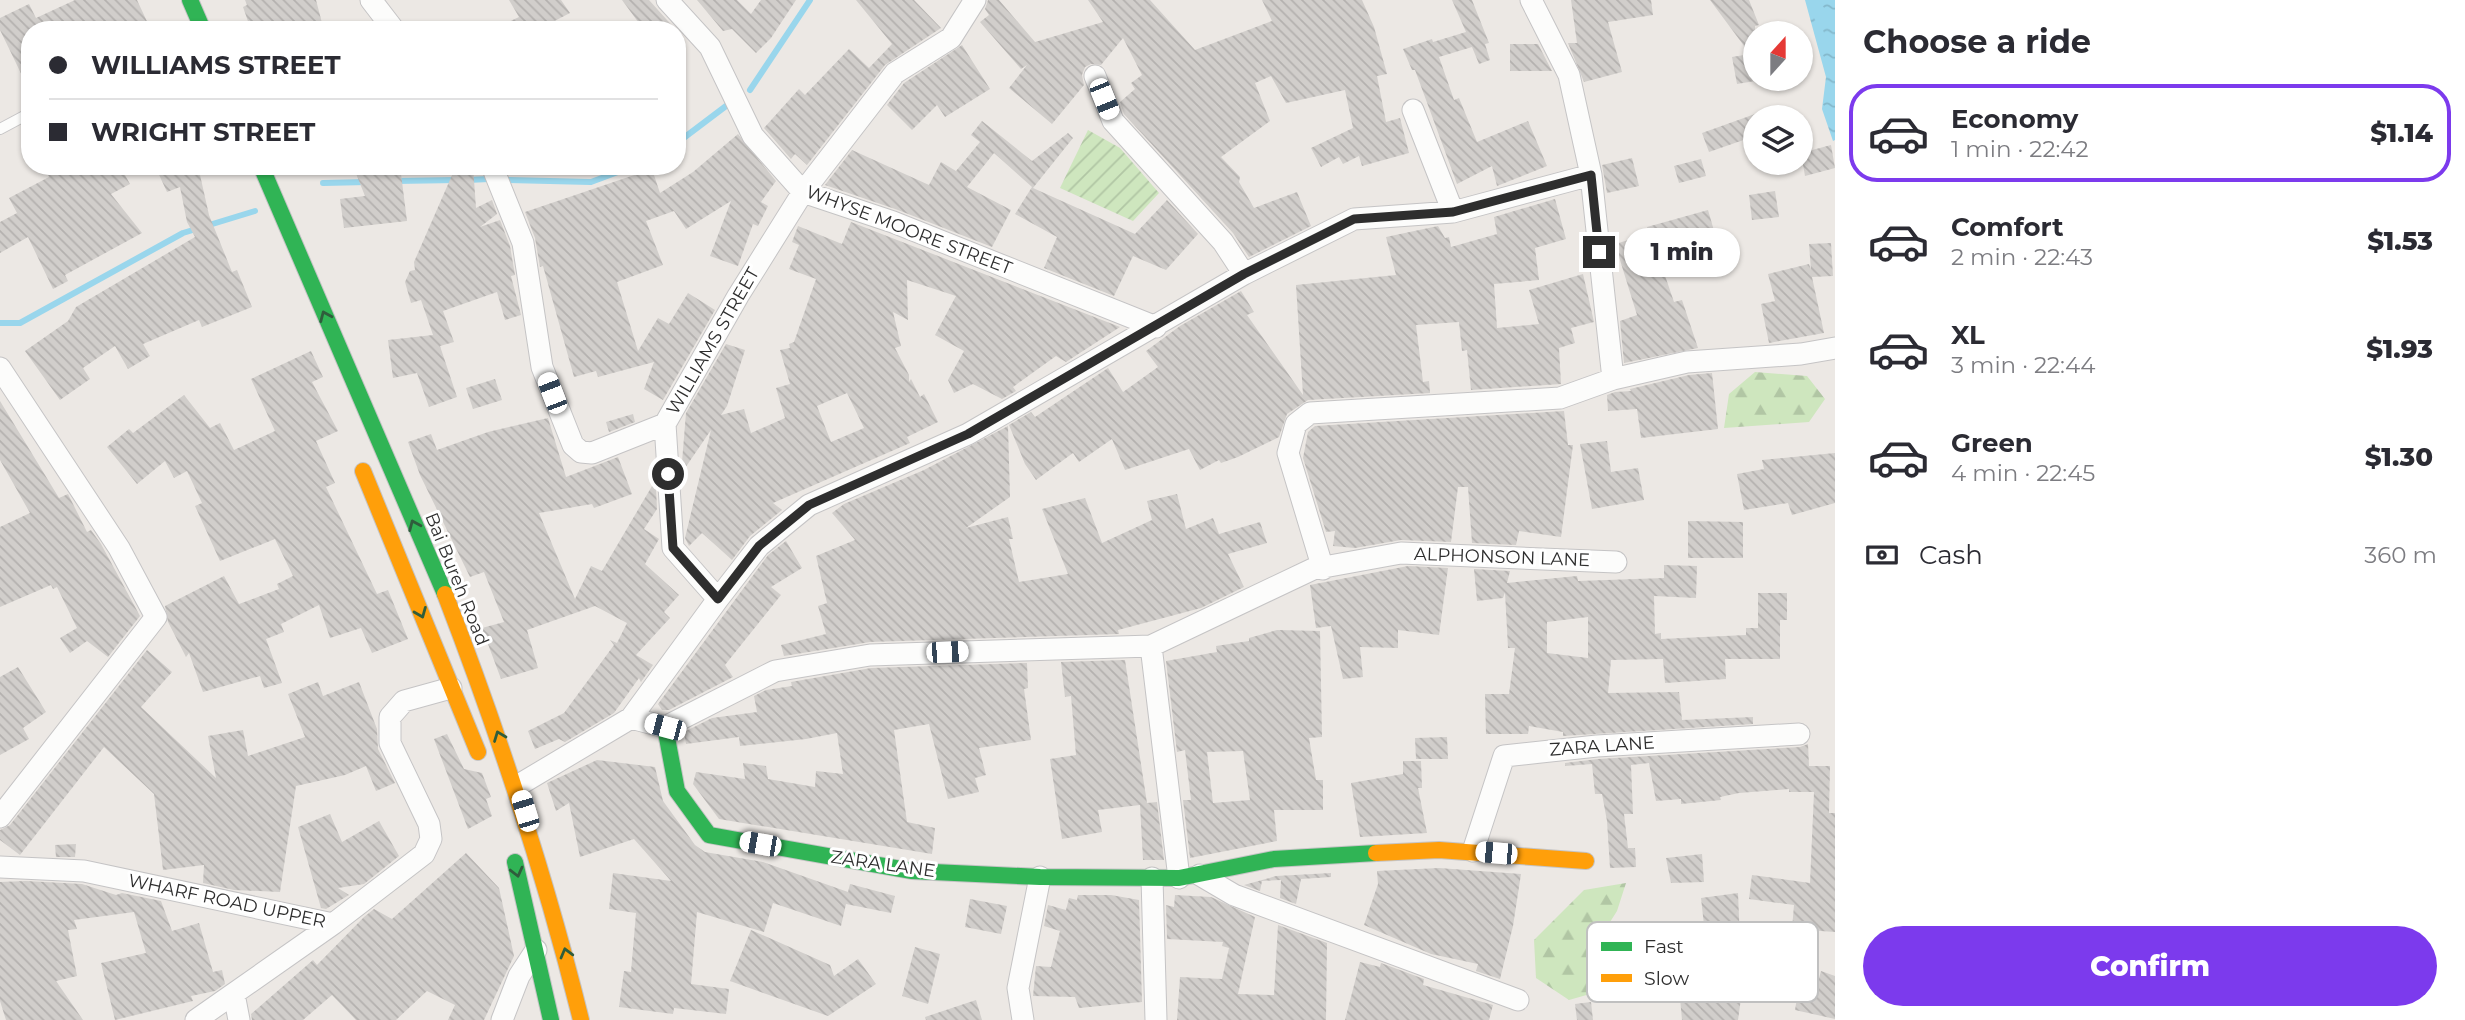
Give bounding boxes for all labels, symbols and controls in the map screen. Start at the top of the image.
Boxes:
north arrow [1743,21,1813,91]
map controls [1743,21,1813,175]
text: Choose a ride [1863,22,2091,61]
text: WILLIAMS STREET [91,49,340,81]
car [1087,76,1122,122]
icon: car [1867,102,1930,165]
text: Economy [1951,103,2078,135]
button: layers [1743,105,1813,175]
text: WRIGHT STREET [91,116,315,148]
text: $1.14 [2370,117,2433,149]
text: 1 min · 22:42 [1951,135,2089,163]
street label: WHYSE MOORE STREET [803,181,1016,280]
icon: car [1867,210,1930,273]
text: Comfort [1951,211,2063,243]
text: $1.53 [2367,225,2433,257]
callout: 1 min [1624,228,1739,276]
route end [1583,236,1615,268]
text: 1 min [1650,238,1714,266]
text: 2 min · 22:43 [1951,243,2093,271]
street label: WILLIAMS STREET [662,263,764,419]
one-way arrow [319,311,333,323]
icon: car [1867,318,1930,381]
text: XL [1951,319,1985,351]
text: $1.93 [2366,333,2433,365]
text: 3 min · 22:44 [1951,351,2095,379]
car [535,370,570,416]
icon: car [1867,426,1930,489]
text: Green [1951,427,2033,459]
text: $1.30 [2365,441,2433,473]
route start [652,458,684,490]
text: 4 min · 22:45 [1951,459,2095,487]
street label: Bai Bureh Road [420,509,494,649]
one-way arrow [409,520,423,532]
icon: cash [1863,536,1901,574]
text: Cash [1919,539,1983,571]
text: 360 m [2364,541,2437,569]
street label: ALPHONSON LANE [1414,543,1590,571]
one-way arrow [412,607,426,619]
car [926,641,969,663]
car [642,711,689,743]
one-way arrow [493,731,507,743]
street label: ZARA LANE [1549,731,1655,761]
car [509,788,542,834]
car [738,830,783,858]
car [1475,841,1518,865]
street label: ZARA LANE [829,846,937,882]
one-way arrow [509,866,523,878]
street label: WHARF ROAD UPPER [126,869,328,933]
legend [1587,922,1818,1002]
button: Confirm [1863,926,2437,1006]
text: Fast [1644,935,1684,958]
one-way arrow [560,948,574,960]
text: Slow [1644,967,1689,990]

